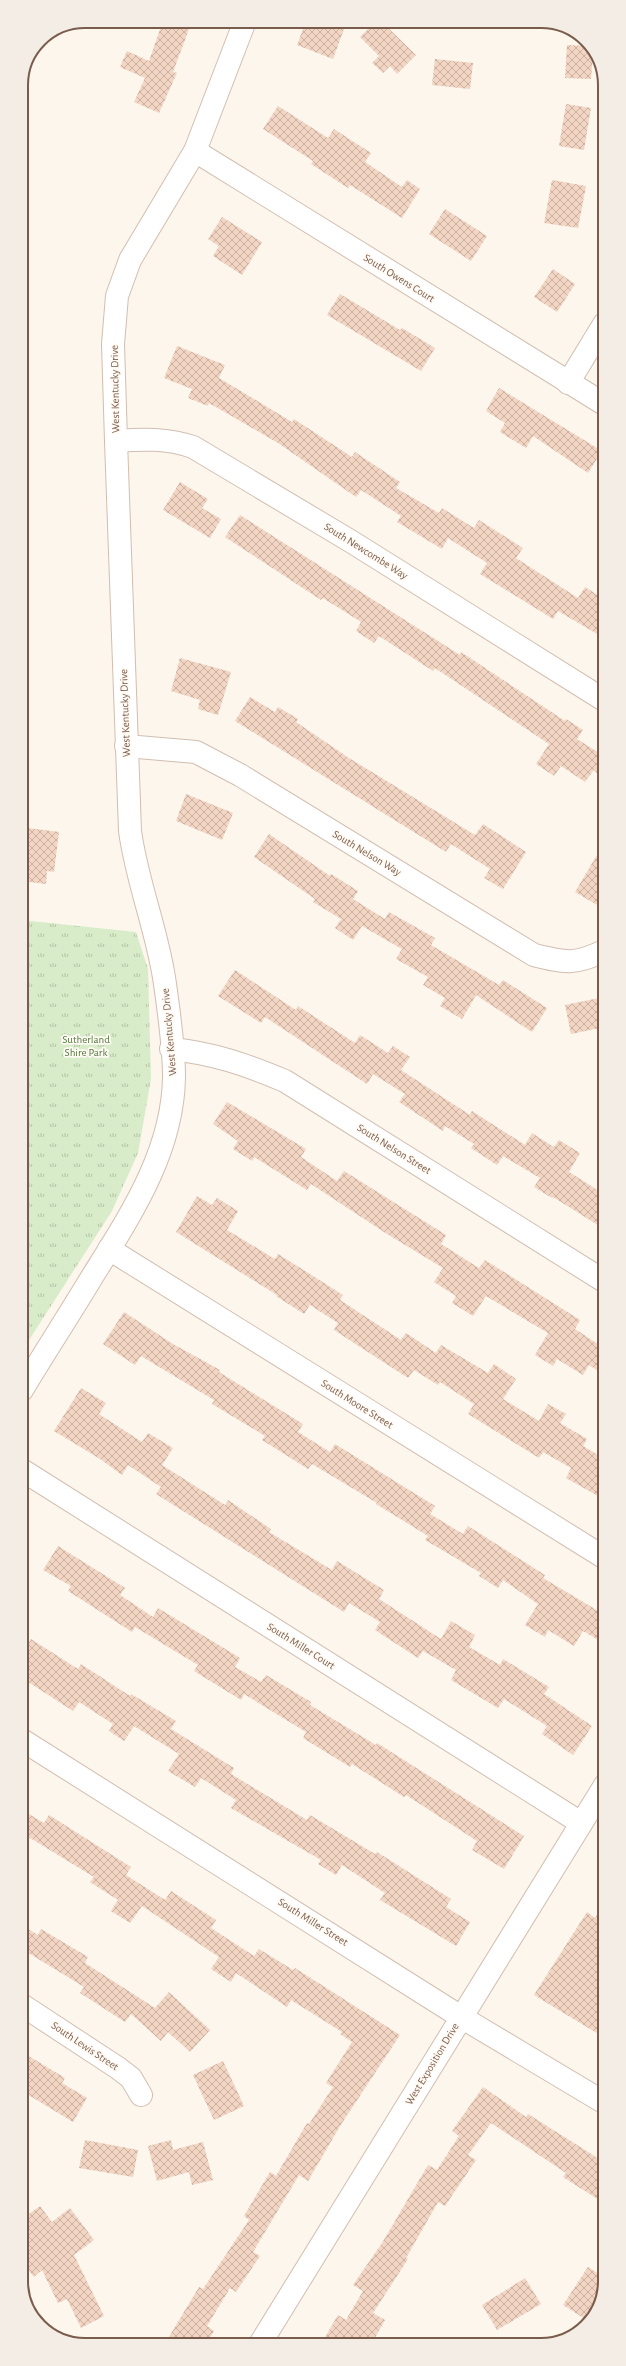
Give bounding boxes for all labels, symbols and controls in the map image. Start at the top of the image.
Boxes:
street label: South Owens Court [362,252,437,304]
street label: West Kentucky Drive [109,345,121,433]
street label: South Newcombe Way [322,521,410,581]
street label: West Kentucky Drive [118,669,132,757]
street label: South Nelson Way [331,828,403,878]
street label: West Kentucky Drive [160,988,178,1076]
park label: Sutherland Shire Park [62,1034,110,1058]
street label: South Nelson Street [355,1122,433,1176]
street label: South Moore Street [319,1377,395,1431]
street label: South Miller Court [265,1621,337,1672]
street label: South Miller Street [276,1896,350,1948]
street label: South Lewis Street [49,2020,121,2073]
street label: West Exposition Drive [403,2021,461,2107]

